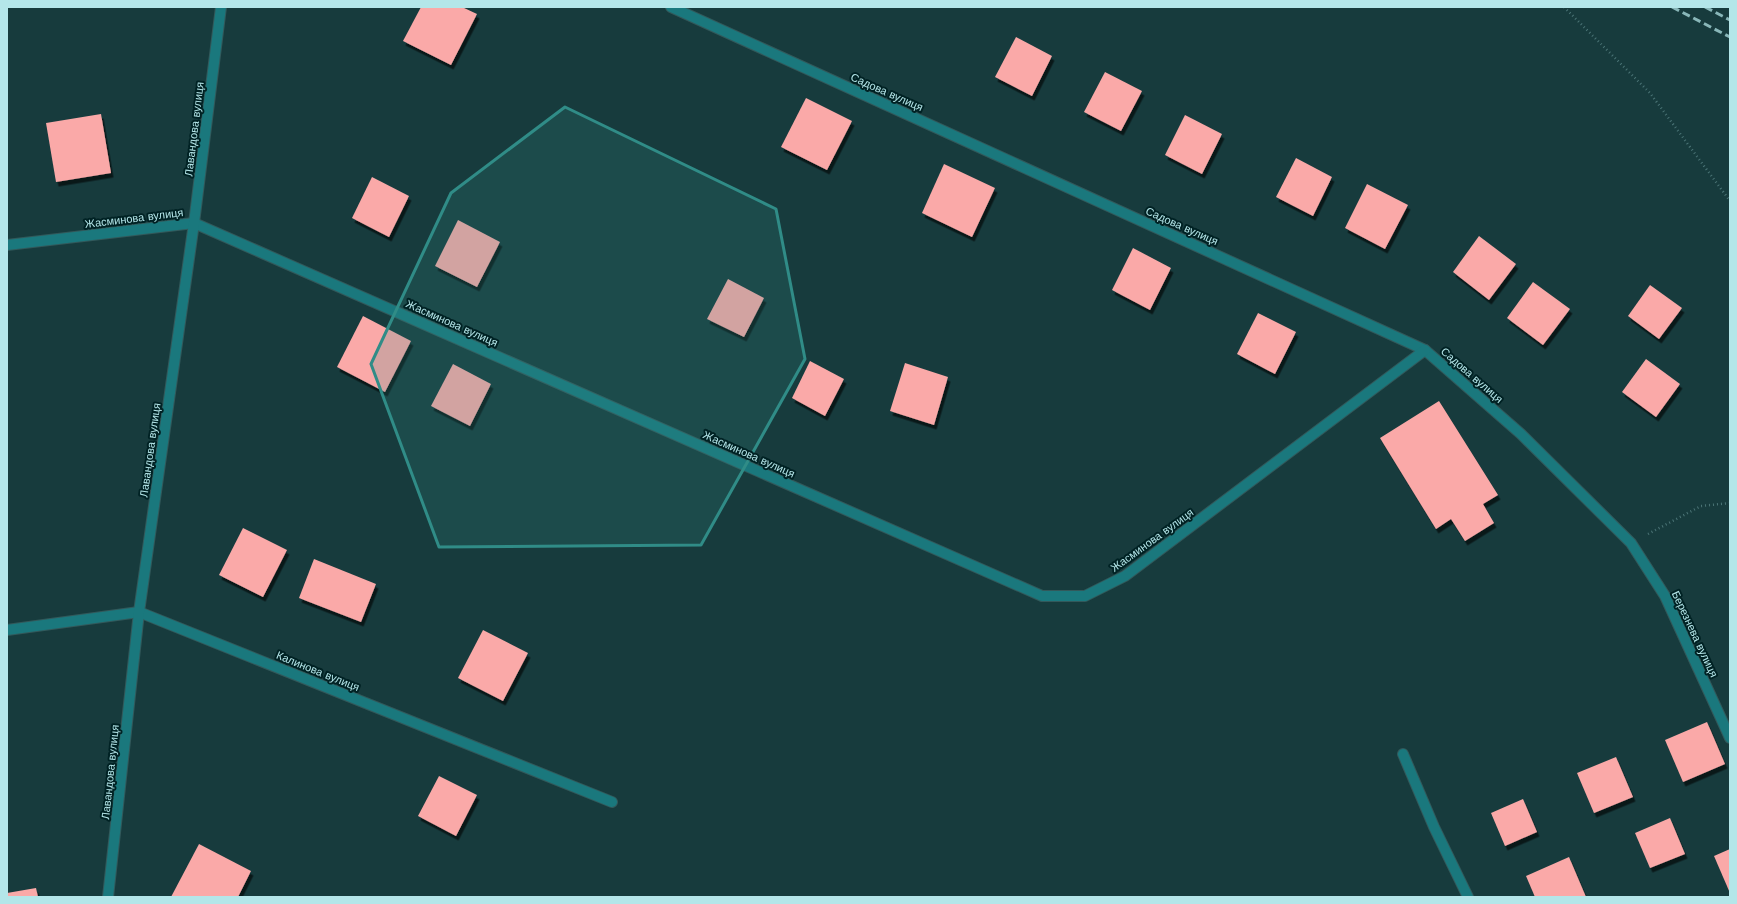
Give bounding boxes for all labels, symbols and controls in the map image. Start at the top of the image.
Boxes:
street label: Садова вулиця [849,71,925,114]
street label: Лавандова вулиця [182,81,207,177]
street label: Садова вулиця [1144,205,1220,248]
street label: Жасминова вулиця [84,206,184,231]
street label: Жасминова вулиця [404,297,500,350]
street label: Садова вулиця [1438,345,1505,406]
street label: Лавандова вулиця [137,402,164,498]
street label: Жасминова вулиця [701,428,797,481]
street label: Жасминова вулиця [1108,506,1196,575]
street label: Березнева вулиця [1669,589,1720,680]
street label: Калинова вулиця [274,649,361,694]
street label: Лавандова вулиця [99,724,122,820]

